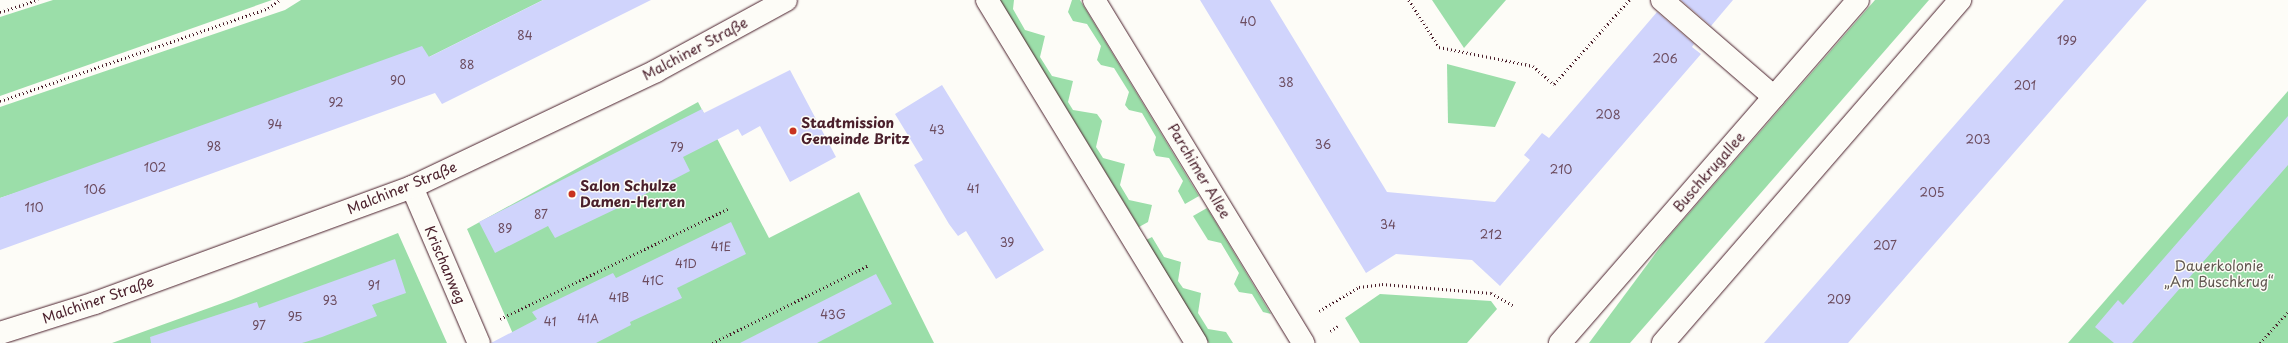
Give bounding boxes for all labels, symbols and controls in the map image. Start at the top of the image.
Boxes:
street label: Malchiner Straße [639,14,751,84]
house number: 40 [1240,15,1256,29]
house number: 84 [517,29,533,43]
house number: 199 [2057,34,2077,48]
house number: 206 [1652,52,1678,66]
house number: 88 [460,58,474,72]
house number: 90 [390,74,406,88]
house number: 38 [1278,76,1294,90]
house number: 201 [2014,79,2036,93]
house number: 92 [328,96,344,110]
house number: 208 [1595,108,1621,122]
place label: Stadtmission Gemeinde Britz [801,115,910,148]
house number: 94 [268,118,282,132]
street label: Parchimer Allee [1164,120,1234,222]
house number: 43 [929,123,945,137]
marker: Stadtmission Gemeinde Britz [788,126,798,136]
street label: Buschkrugallee [1670,129,1748,215]
house number: 203 [1966,133,1990,147]
house number: 36 [1315,138,1331,152]
house number: 98 [207,140,221,154]
house number: 79 [670,141,684,155]
street label: Malchiner Straße [344,158,460,218]
house number: 102 [144,161,166,175]
house number: 210 [1550,163,1572,177]
place label: Salon Schulze Damen-Herren [580,178,685,210]
house number: 41 [967,182,979,196]
house number: 106 [84,183,106,197]
house number: 205 [1920,186,1944,200]
marker: Salon Schulze Damen-Herren [567,189,577,199]
house number: 110 [25,201,43,215]
house number: 87 [534,208,548,222]
house number: 34 [1380,218,1396,232]
house number: 89 [498,222,512,236]
street label: Krischanweg [421,223,469,307]
house number: 212 [1480,228,1502,242]
house number: 39 [1000,236,1014,250]
house number: 207 [1873,239,1897,253]
house number: 41E [711,240,731,254]
house number: 41D [675,257,697,271]
park label: Dauerkolonie „Am Buschkrug“ [2164,258,2274,290]
street label: Malchiner Straße [40,273,156,327]
house number: 41C [642,274,664,288]
house number: 91 [368,279,380,293]
house number: 41B [609,291,629,305]
house number: 209 [1827,293,1851,307]
house number: 93 [323,294,337,308]
house number: 43G [820,308,846,322]
house number: 95 [288,310,302,324]
house number: 41A [577,312,599,326]
house number: 41 [544,315,556,329]
house number: 97 [252,319,266,333]

